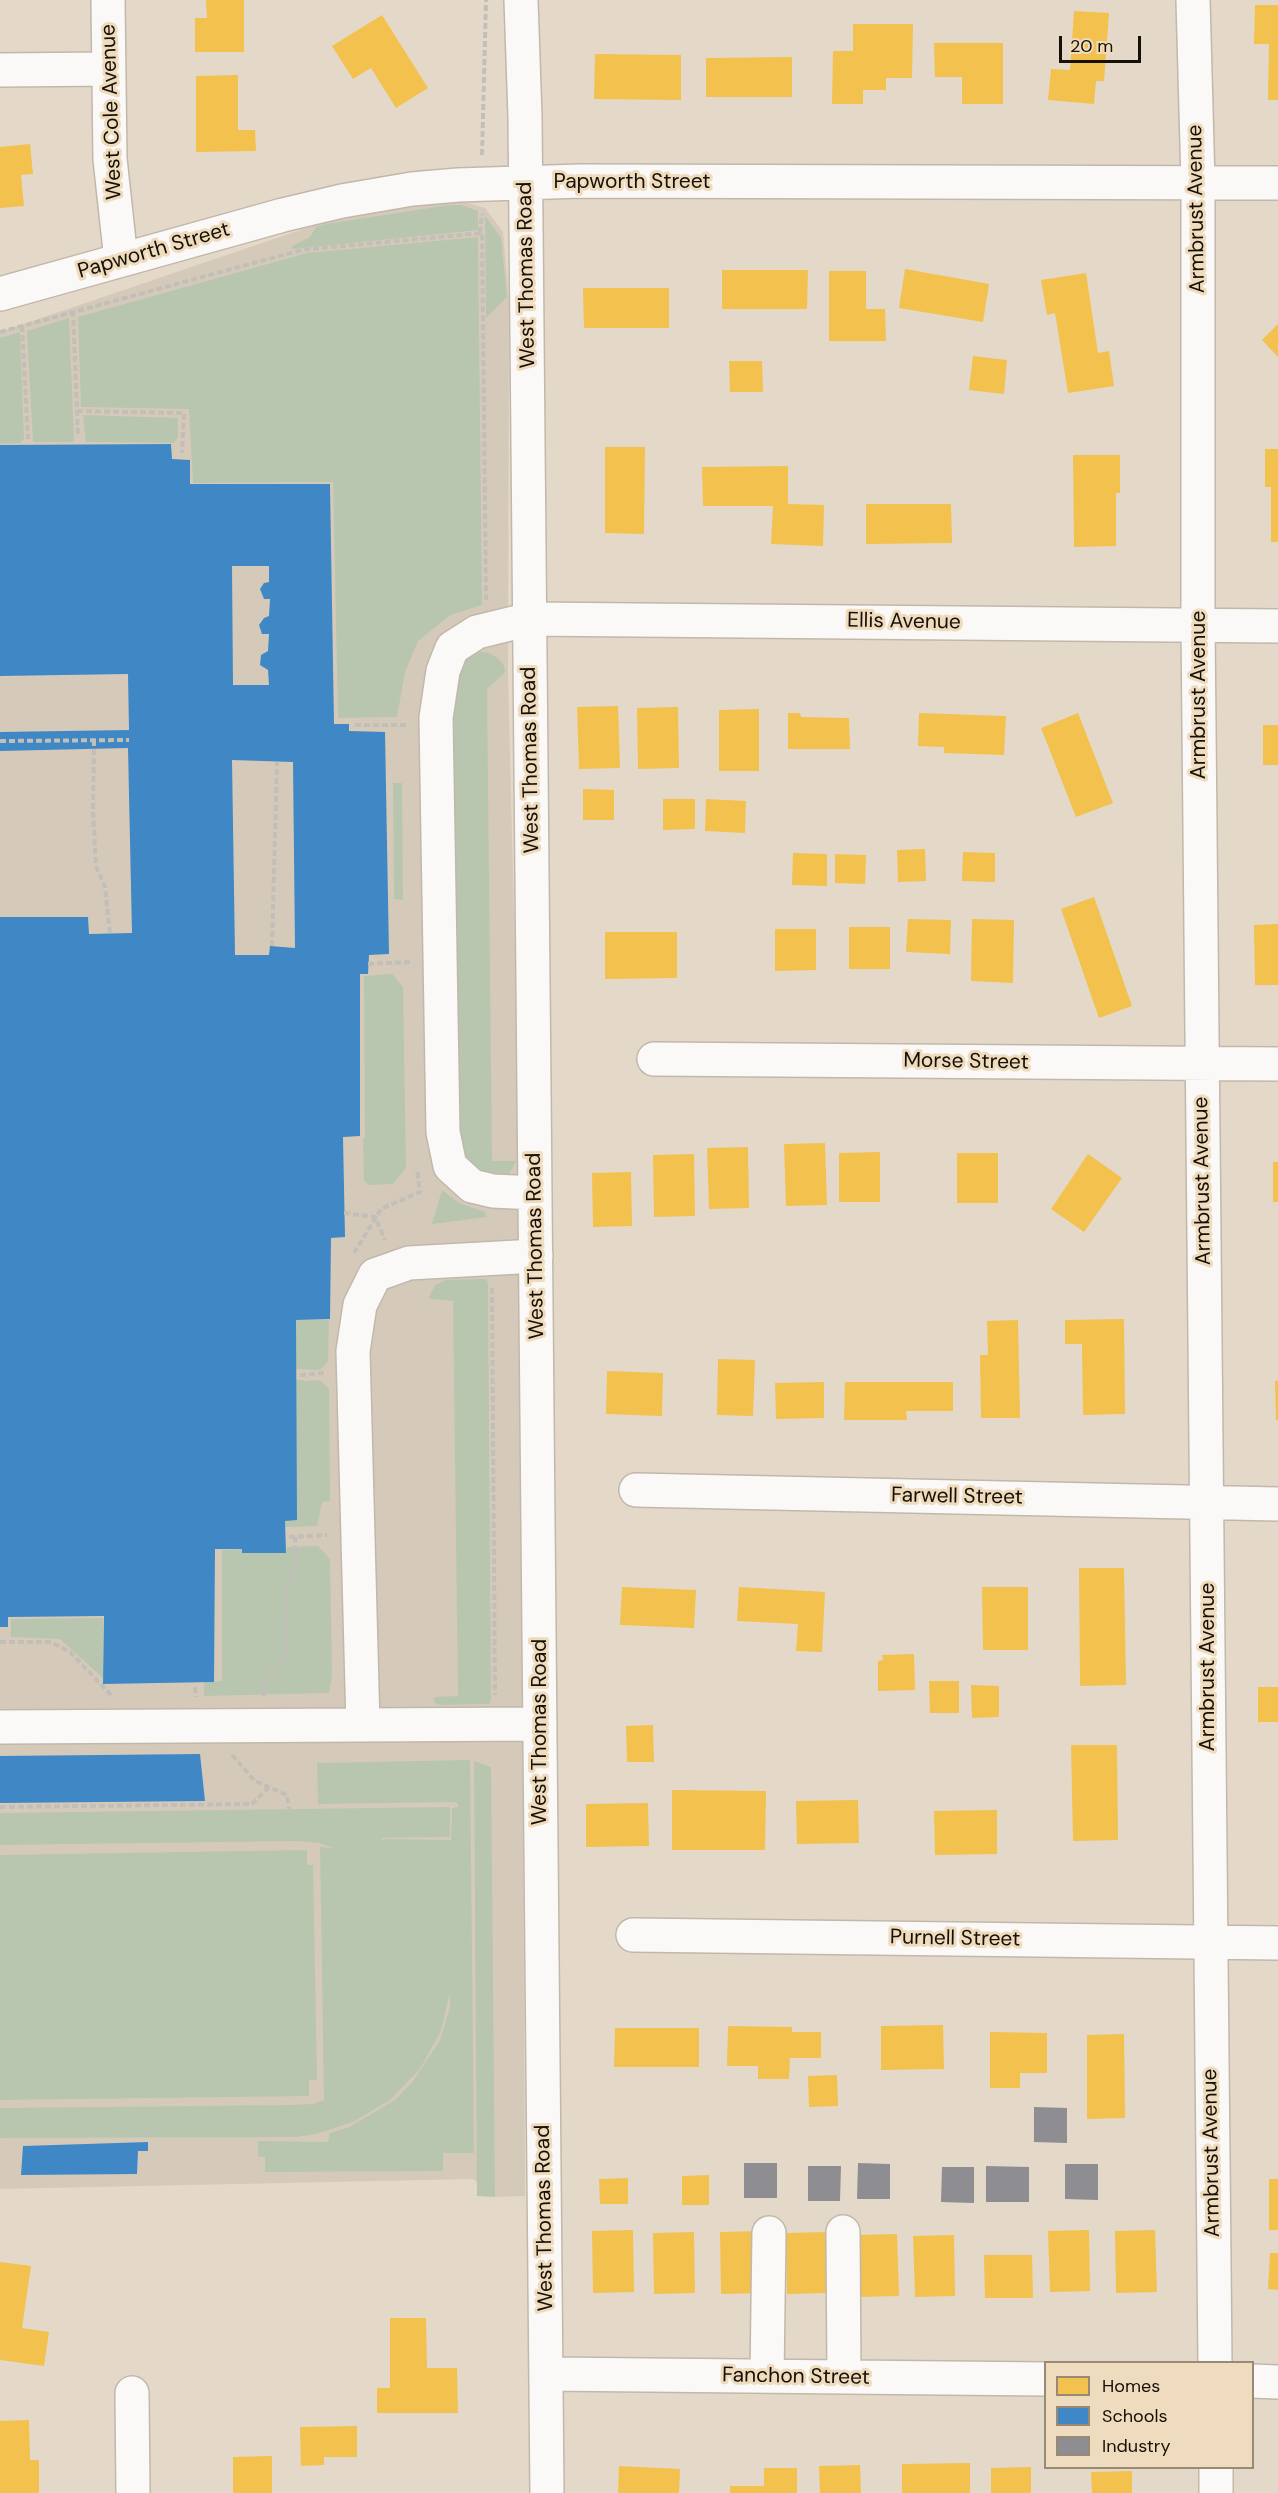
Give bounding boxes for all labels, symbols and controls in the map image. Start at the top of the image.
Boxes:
street label: West Cole Avenue [96,24,128,200]
scale bar [1062,24,1144,62]
text: 20 m [1070,34,1113,58]
street label: Armbrust Avenue [1183,124,1211,294]
street label: Papworth Street [553,169,711,195]
street label: West Thomas Road [513,182,541,368]
street label: Papworth Street [75,217,233,285]
street label: Ellis Avenue [847,608,961,636]
street label: Armbrust Avenue [1186,611,1212,779]
street label: West Thomas Road [517,667,545,853]
street label: Morse Street [903,1048,1029,1076]
street label: Armbrust Avenue [1189,1096,1217,1266]
street label: West Thomas Road [522,1153,550,1339]
street label: Farwell Street [891,1483,1023,1511]
street label: Armbrust Avenue [1195,1583,1221,1751]
street label: West Thomas Road [527,1639,553,1825]
street label: Purnell Street [890,1925,1020,1953]
street label: Armbrust Avenue [1198,2068,1226,2238]
street label: West Thomas Road [531,2125,559,2311]
legend [1044,2361,1254,2469]
street label: Fanchon Street [722,2363,870,2391]
text: Homes [1102,2374,1160,2398]
text: Schools [1102,2404,1167,2428]
text: Industry [1102,2434,1171,2458]

